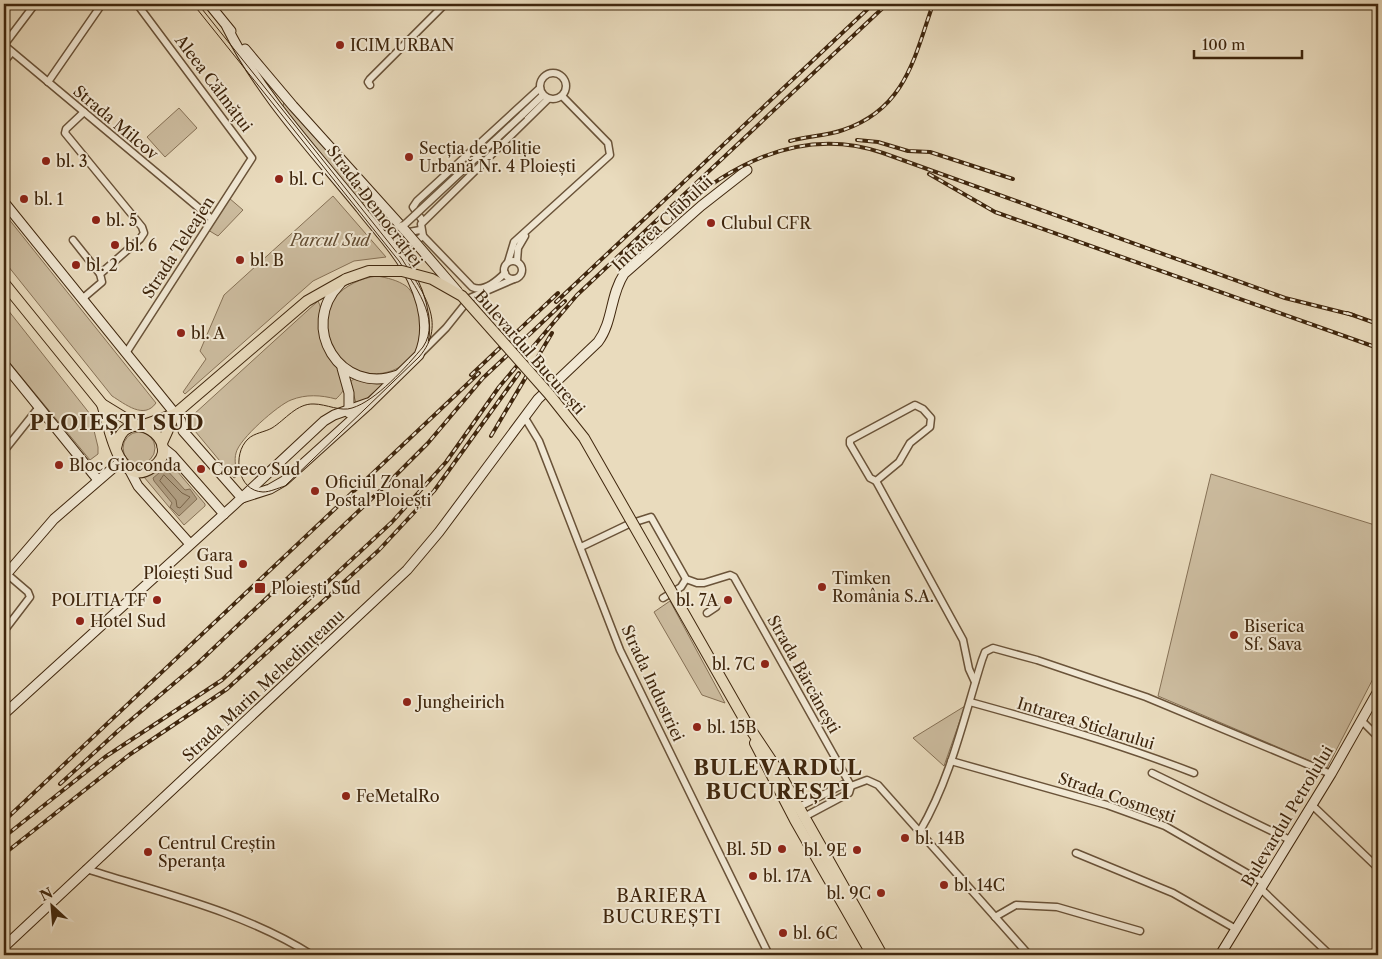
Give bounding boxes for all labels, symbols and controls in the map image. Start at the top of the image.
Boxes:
scale bar [1194,28,1302,60]
street label: Aleea Călmățui [170,30,257,136]
place label: ICIM URBAN [350,35,455,55]
text: 100 m [1202,35,1245,54]
marker: ICIM URBAN [334,39,346,51]
street label: Strada Milcov [69,81,163,164]
place label: Secția de Poliție Urbană Nr. 4 Ploiești [419,138,576,176]
street label: Strada Democrației [323,141,427,271]
place label: bl. 3 [56,151,88,171]
marker: Secția de Poliție Urbană Nr. 4 Ploiești [403,151,415,163]
marker: bl. 3 [40,155,52,167]
place label: bl. C [289,169,324,189]
street label: Intrarea Clubului [607,171,717,275]
marker: bl. C [273,173,285,185]
place label: bl. 1 [34,189,64,209]
street label: Strada Teleajen [138,192,218,302]
marker: bl. 1 [18,193,30,205]
place label: bl. 5 [106,210,138,230]
place label: Clubul CFR [721,213,812,233]
marker: bl. 5 [90,214,102,226]
marker: Clubul CFR [705,217,717,229]
park label: Parcul Sud [288,230,371,250]
place label: bl. 6 [125,235,157,255]
marker: bl. 6 [109,239,121,251]
place label: bl. B [250,250,284,270]
marker: bl. B [234,254,246,266]
place label: bl. 2 [86,255,118,275]
marker: bl. 2 [70,259,82,271]
street label: Bulevardul București [470,286,590,418]
place label: bl. A [191,323,226,343]
marker: bl. A [175,327,187,339]
district label: PLOIEȘTI SUD [29,410,205,436]
place label: Bloc Gioconda [69,455,182,475]
marker: Bloc Gioconda [53,459,65,471]
place label: Coreco Sud [211,459,301,479]
marker: Coreco Sud [195,463,207,475]
place label: Oficiul Zonal Postal Ploiești [325,472,431,510]
marker: Oficiul Zonal Postal Ploiești [309,485,321,497]
place label: Gara Ploiești Sud [143,545,234,583]
marker: Gara Ploiești Sud [237,558,249,570]
place label: Timken România S.A. [832,568,934,606]
place label: Ploiești Sud [271,578,361,598]
marker: Ploiești Sud [253,581,267,595]
marker: Timken România S.A. [816,581,828,593]
place label: POLITIA TF [51,590,147,610]
place label: bl. 7A [676,590,719,610]
marker: POLITIA TF [151,594,163,606]
marker: bl. 7A [722,594,734,606]
street label: Strada Marin Mehedințeanu [178,605,348,765]
place label: Hotel Sud [90,611,166,631]
street label: Strada Bărcănești [763,611,845,737]
marker: Hotel Sud [74,615,86,627]
place label: Biserica Sf. Sava [1244,616,1305,654]
street label: Strada Industriei [617,622,689,745]
marker: Biserica Sf. Sava [1228,629,1240,641]
place label: bl. 7C [712,654,755,674]
marker: bl. 7C [759,658,771,670]
place label: Jungheirich [414,692,505,712]
street label: Intrarea Sticlarului [1015,693,1157,753]
marker: Jungheirich [401,696,413,708]
place label: bl. 15B [707,717,756,737]
marker: bl. 15B [691,721,703,733]
street label: Bulevardul Petrolului [1237,742,1337,890]
district label: BULEVARDUL BUCUREȘTI [694,755,862,805]
street label: Strada Cosmești [1056,768,1179,827]
place label: FeMetalRo [356,786,440,806]
marker: FeMetalRo [340,790,352,802]
place label: bl. 14B [915,828,965,848]
marker: bl. 14B [899,832,911,844]
place label: Centrul Creștin Speranța [158,833,276,871]
place label: Bl. 5D [726,839,772,859]
place label: bl. 9E [804,840,847,860]
marker: Bl. 5D [776,843,788,855]
marker: bl. 9E [851,844,863,856]
marker: Centrul Creștin Speranța [142,846,154,858]
place label: bl. 17A [763,866,813,886]
marker: bl. 17A [747,870,759,882]
place label: bl. 14C [954,875,1005,895]
marker: bl. 14C [938,879,950,891]
north arrow [28,882,78,932]
place label: bl. 9C [826,883,871,903]
text: N [37,884,56,905]
district label: BARIERA BUCUREȘTI [602,885,722,928]
marker: bl. 9C [875,887,887,899]
place label: bl. 6C [793,923,838,943]
marker: bl. 6C [777,927,789,939]

